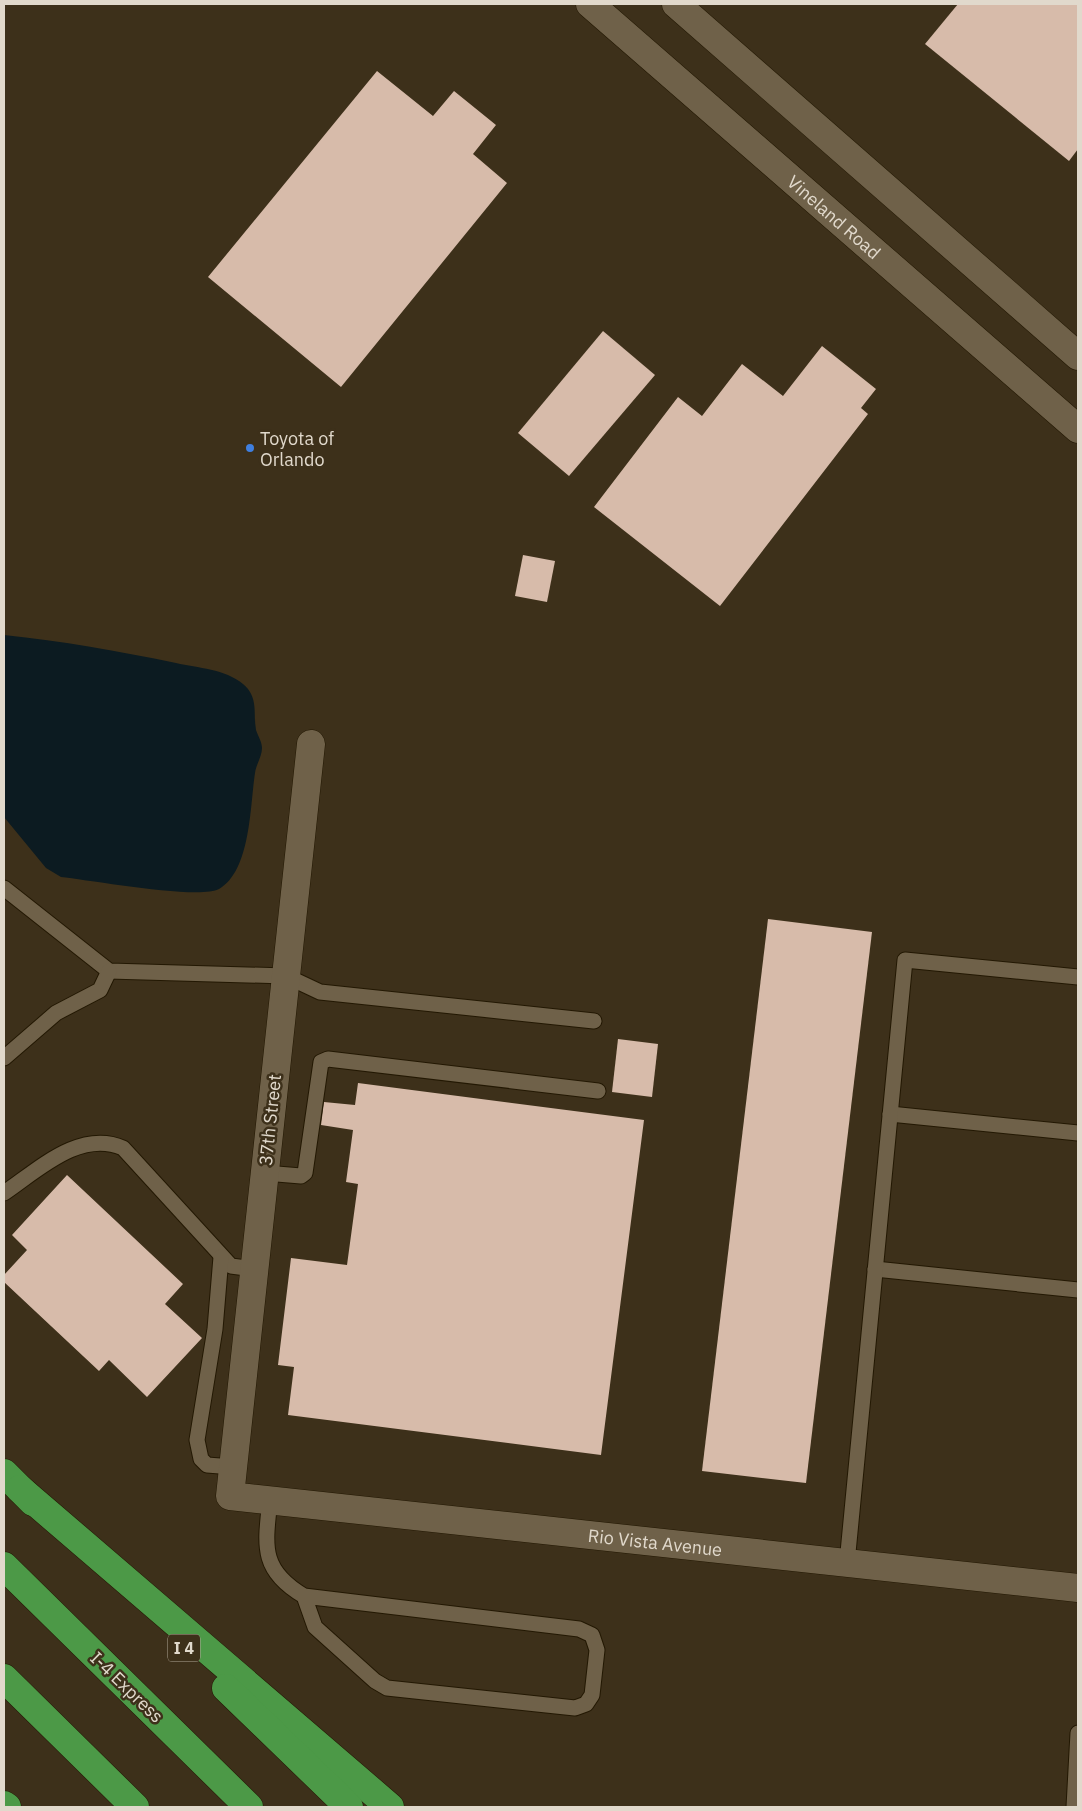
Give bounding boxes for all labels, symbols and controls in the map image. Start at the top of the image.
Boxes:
street label: Vineland Road [783,170,886,264]
place label: Toyota of Orlando [260,427,334,471]
marker: Toyota of Orlando [244,442,256,454]
street label: 37th Street [254,1073,286,1167]
street label: Rio Vista Avenue [587,1523,724,1561]
road number: I 4 [168,1635,200,1662]
street label: I-4 Express [86,1647,168,1727]

